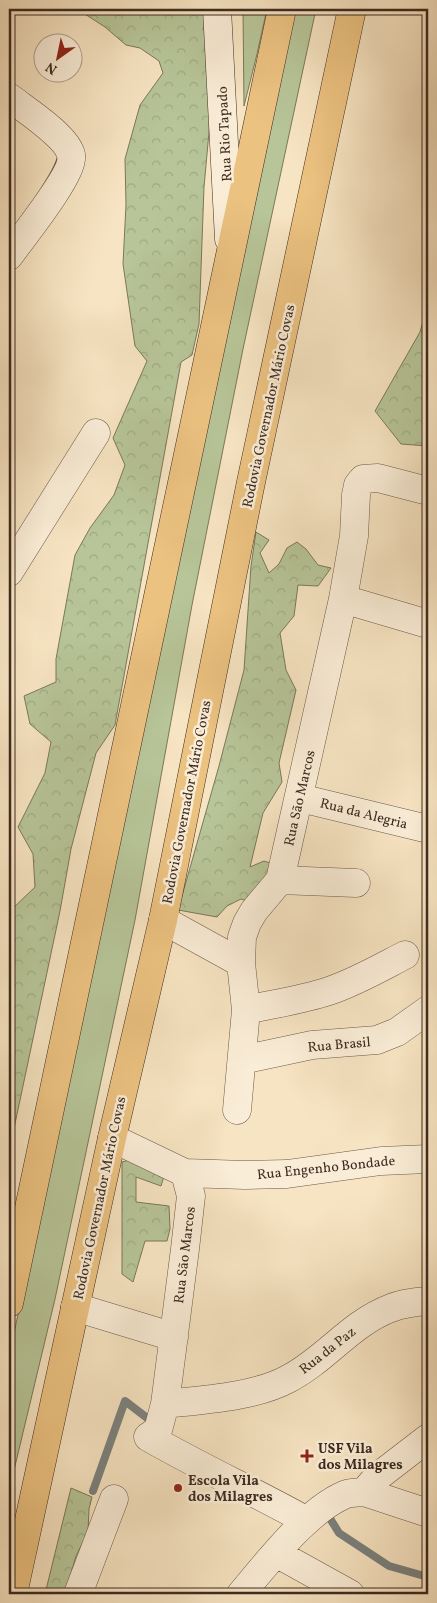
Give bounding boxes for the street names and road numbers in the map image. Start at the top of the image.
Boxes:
street label: Rua Rio Tapado [214,86,237,182]
street label: Rodovia Governador Mário Covas [239,303,300,510]
street label: Rodovia Governador Mário Covas [158,699,217,906]
street label: Rua São Marcos [280,749,321,848]
street label: Rua da Alegria [318,794,410,835]
street label: Rua Brasil [307,1033,371,1058]
street label: Rodovia Governador Mário Covas [70,1095,131,1302]
street label: Rua Engenho Bondade [256,1152,396,1185]
street label: Rua São Marcos [170,1206,201,1305]
street label: Rua da Paz [296,1323,360,1379]

